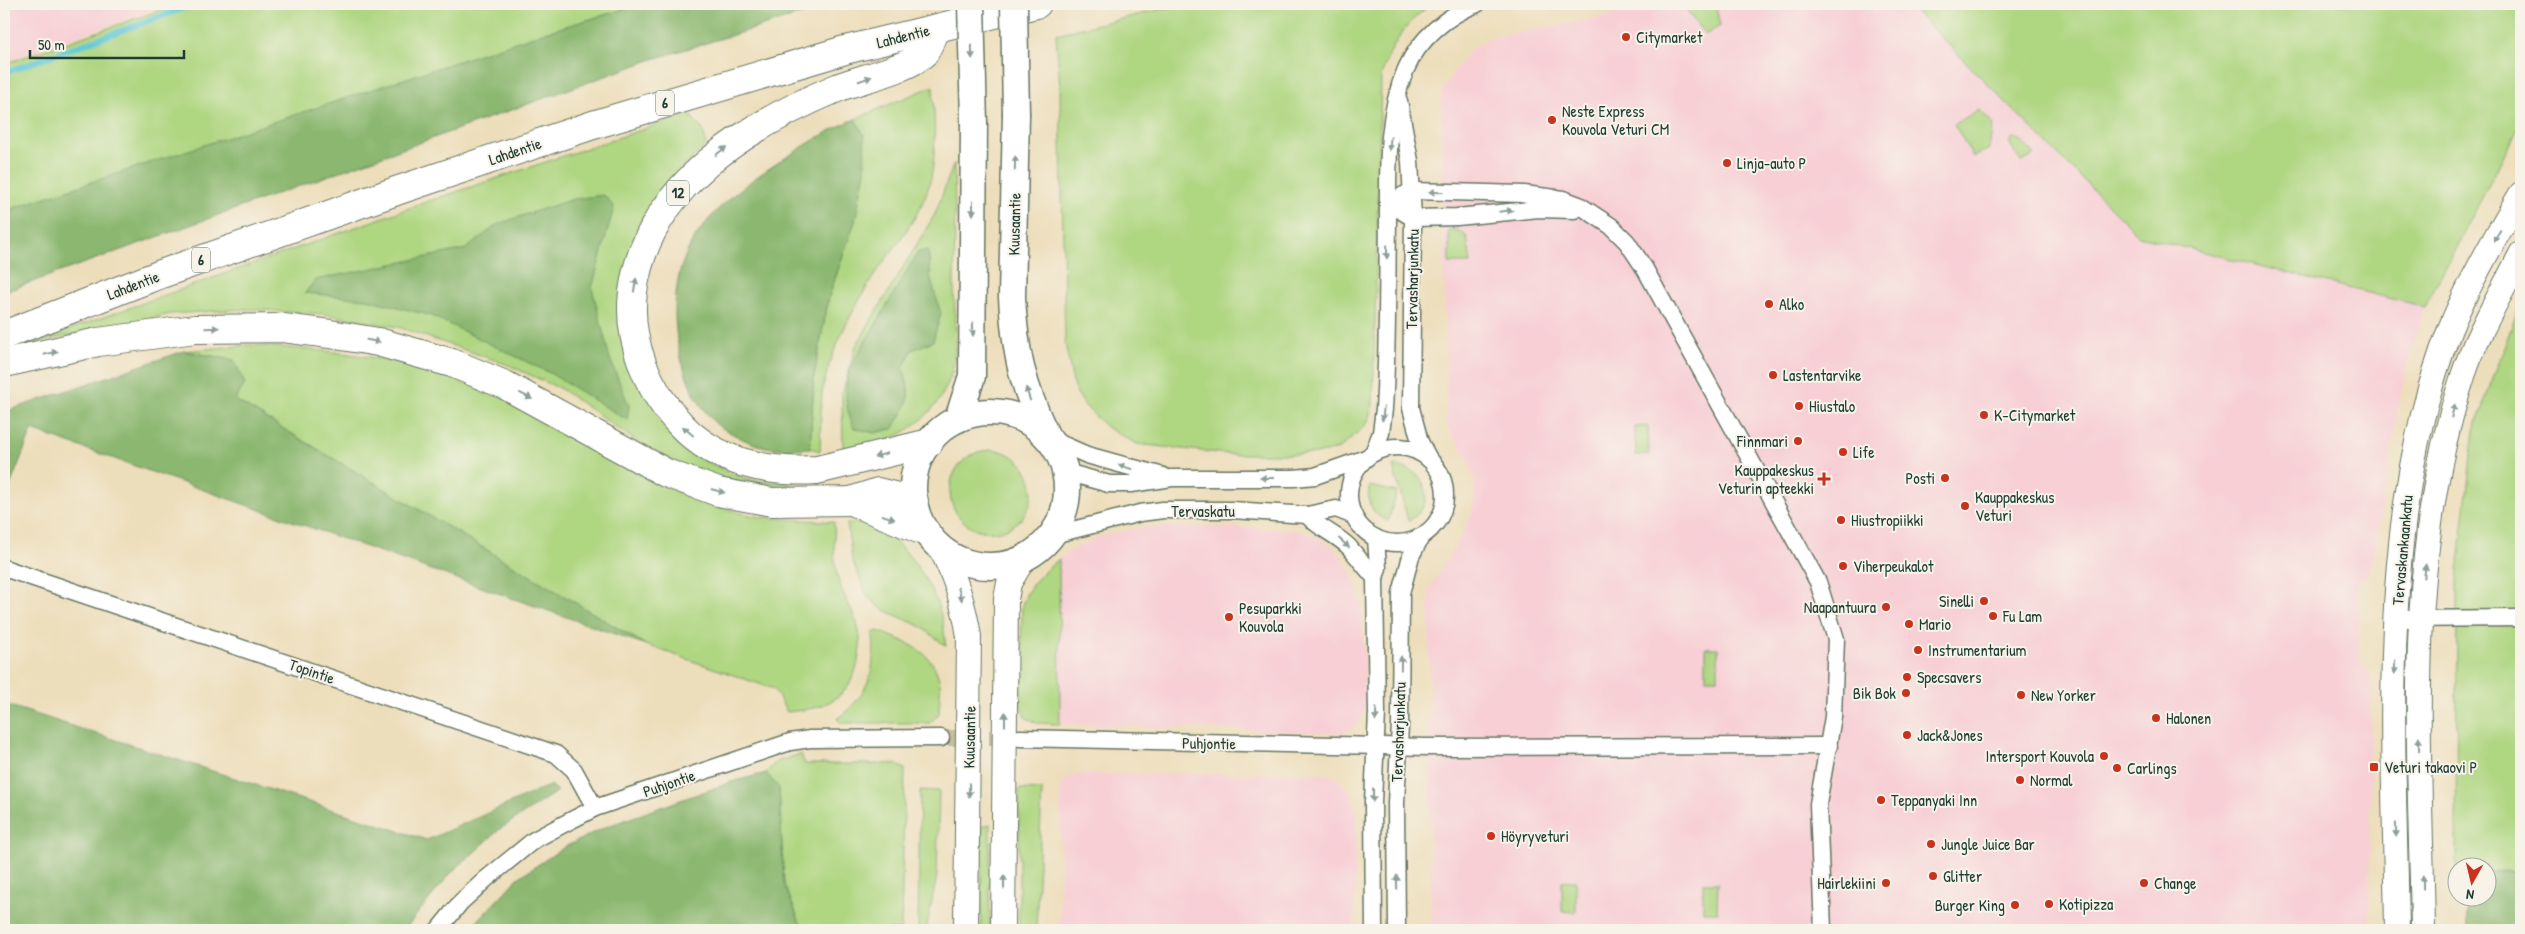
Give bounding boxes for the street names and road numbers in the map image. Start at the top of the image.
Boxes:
street label: Lahdentie [874,19,933,53]
road number: 6 [656,90,674,116]
street label: Lahdentie [486,132,545,170]
road number: 12 [667,180,689,206]
street label: Kuusaantie [1002,192,1026,255]
street label: Tervasharjunkatu [1400,228,1424,329]
road number: 6 [192,248,210,272]
street label: Lahdentie [104,265,163,305]
street label: Tervaskankaankatu [2386,494,2418,606]
street label: Tervaskatu [1171,500,1235,522]
street label: Topintie [286,653,338,689]
street label: Tervasharjunkatu [1385,681,1411,782]
street label: Kuusaantie [957,705,981,768]
street label: Puhjontie [1182,732,1237,754]
street label: Puhjontie [640,764,699,802]

